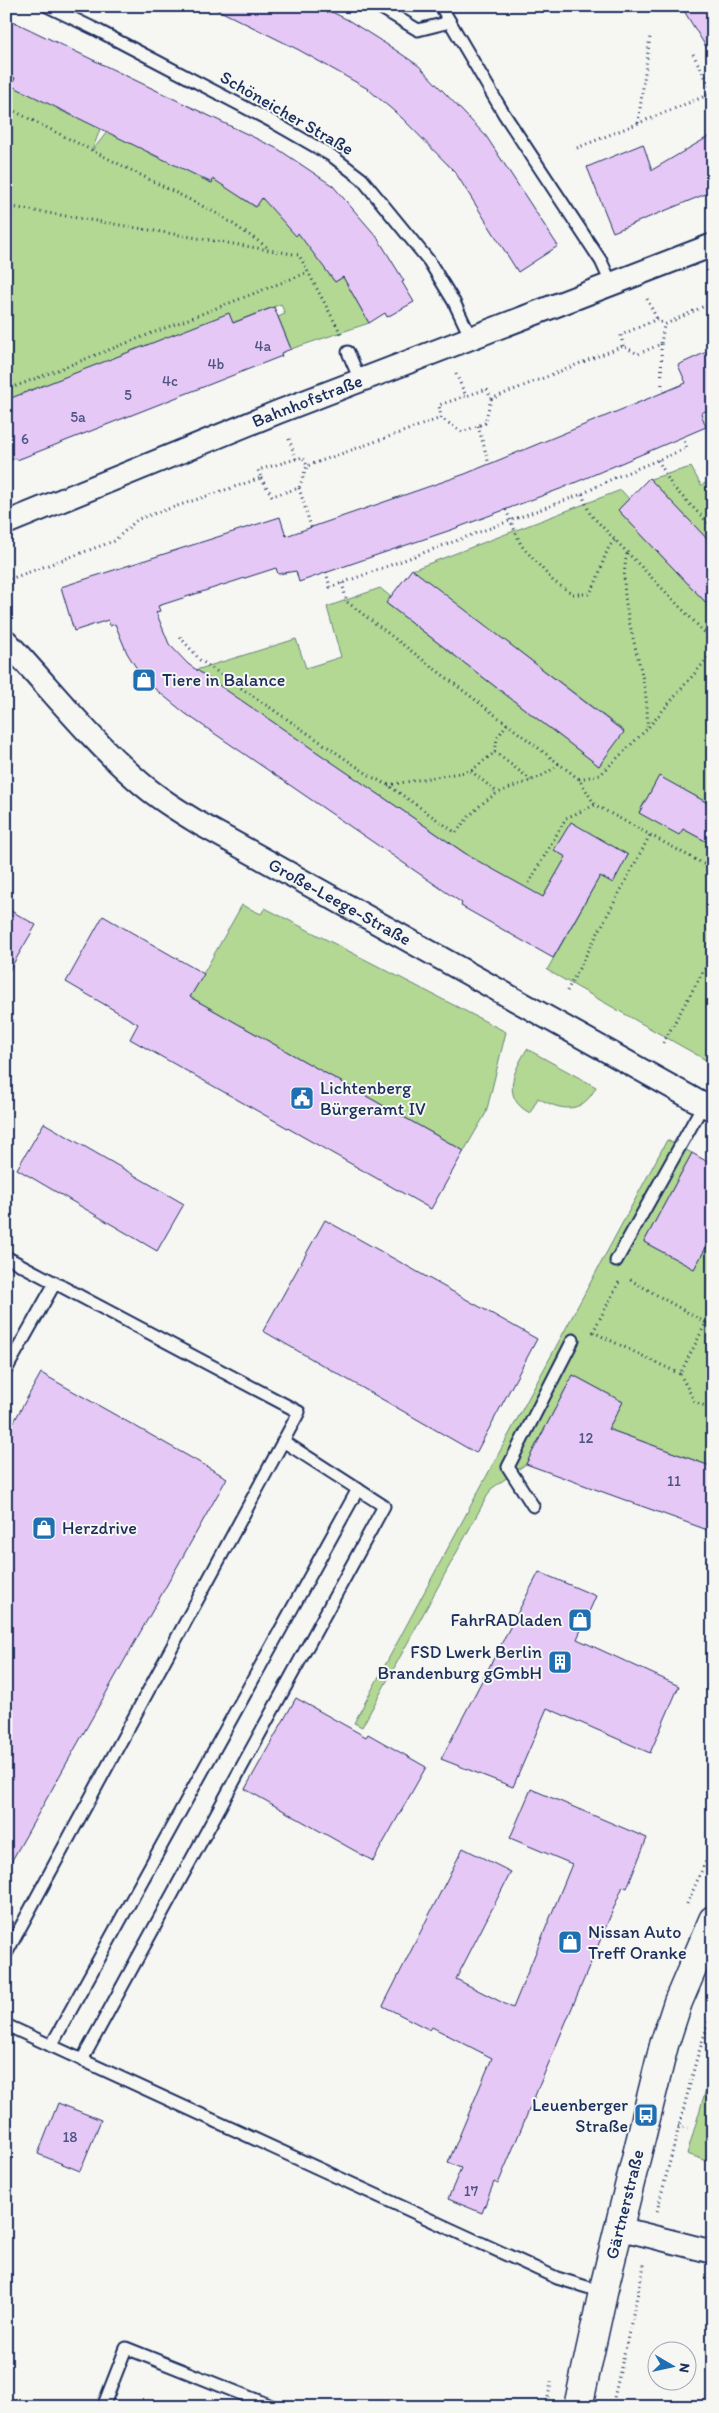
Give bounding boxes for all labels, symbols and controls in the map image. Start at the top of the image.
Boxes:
street label: Schöneicher Straße [216,66,358,160]
house number: 4a [255,337,272,355]
house number: 4b [208,355,225,373]
street label: Bahnhofstraße [249,370,366,432]
house number: 4c [162,372,178,390]
house number: 5 [124,386,132,404]
house number: 5a [70,408,86,426]
house number: 6 [21,430,29,448]
shop icon: Tiere in Balance [131,667,157,693]
place label: Tiere in Balance [162,669,285,691]
street label: Große-Leege-Straße [265,853,415,950]
place label: Lichtenberg Bürgeramt IV [320,1077,426,1120]
public building icon: Lichtenberg Bürgeramt IV [289,1085,315,1111]
house number: 12 [579,1429,594,1447]
house number: 11 [667,1472,681,1490]
shop icon: Herzdrive [31,1515,57,1541]
place label: Herzdrive [62,1517,137,1539]
shop icon: FahrRADladen [567,1607,593,1633]
place label: FahrRADladen [450,1609,562,1631]
place label: FSD Lwerk Berlin Brandenburg gGmbH [377,1641,542,1684]
building icon: FSD Lwerk Berlin Brandenburg gGmbH [547,1649,573,1675]
place label: Nissan Auto Treff Oranke [588,1921,687,1964]
shop icon: Nissan Auto Treff Oranke [557,1929,583,1955]
place label: Leuenberger Straße [532,2094,628,2137]
bus stop icon: Leuenberger Straße [633,2102,659,2128]
house number: 18 [62,2128,78,2146]
street label: Gärtnerstraße [601,2147,649,2261]
house number: 17 [464,2182,479,2200]
north arrow [646,2340,696,2390]
text: N [675,2362,693,2374]

